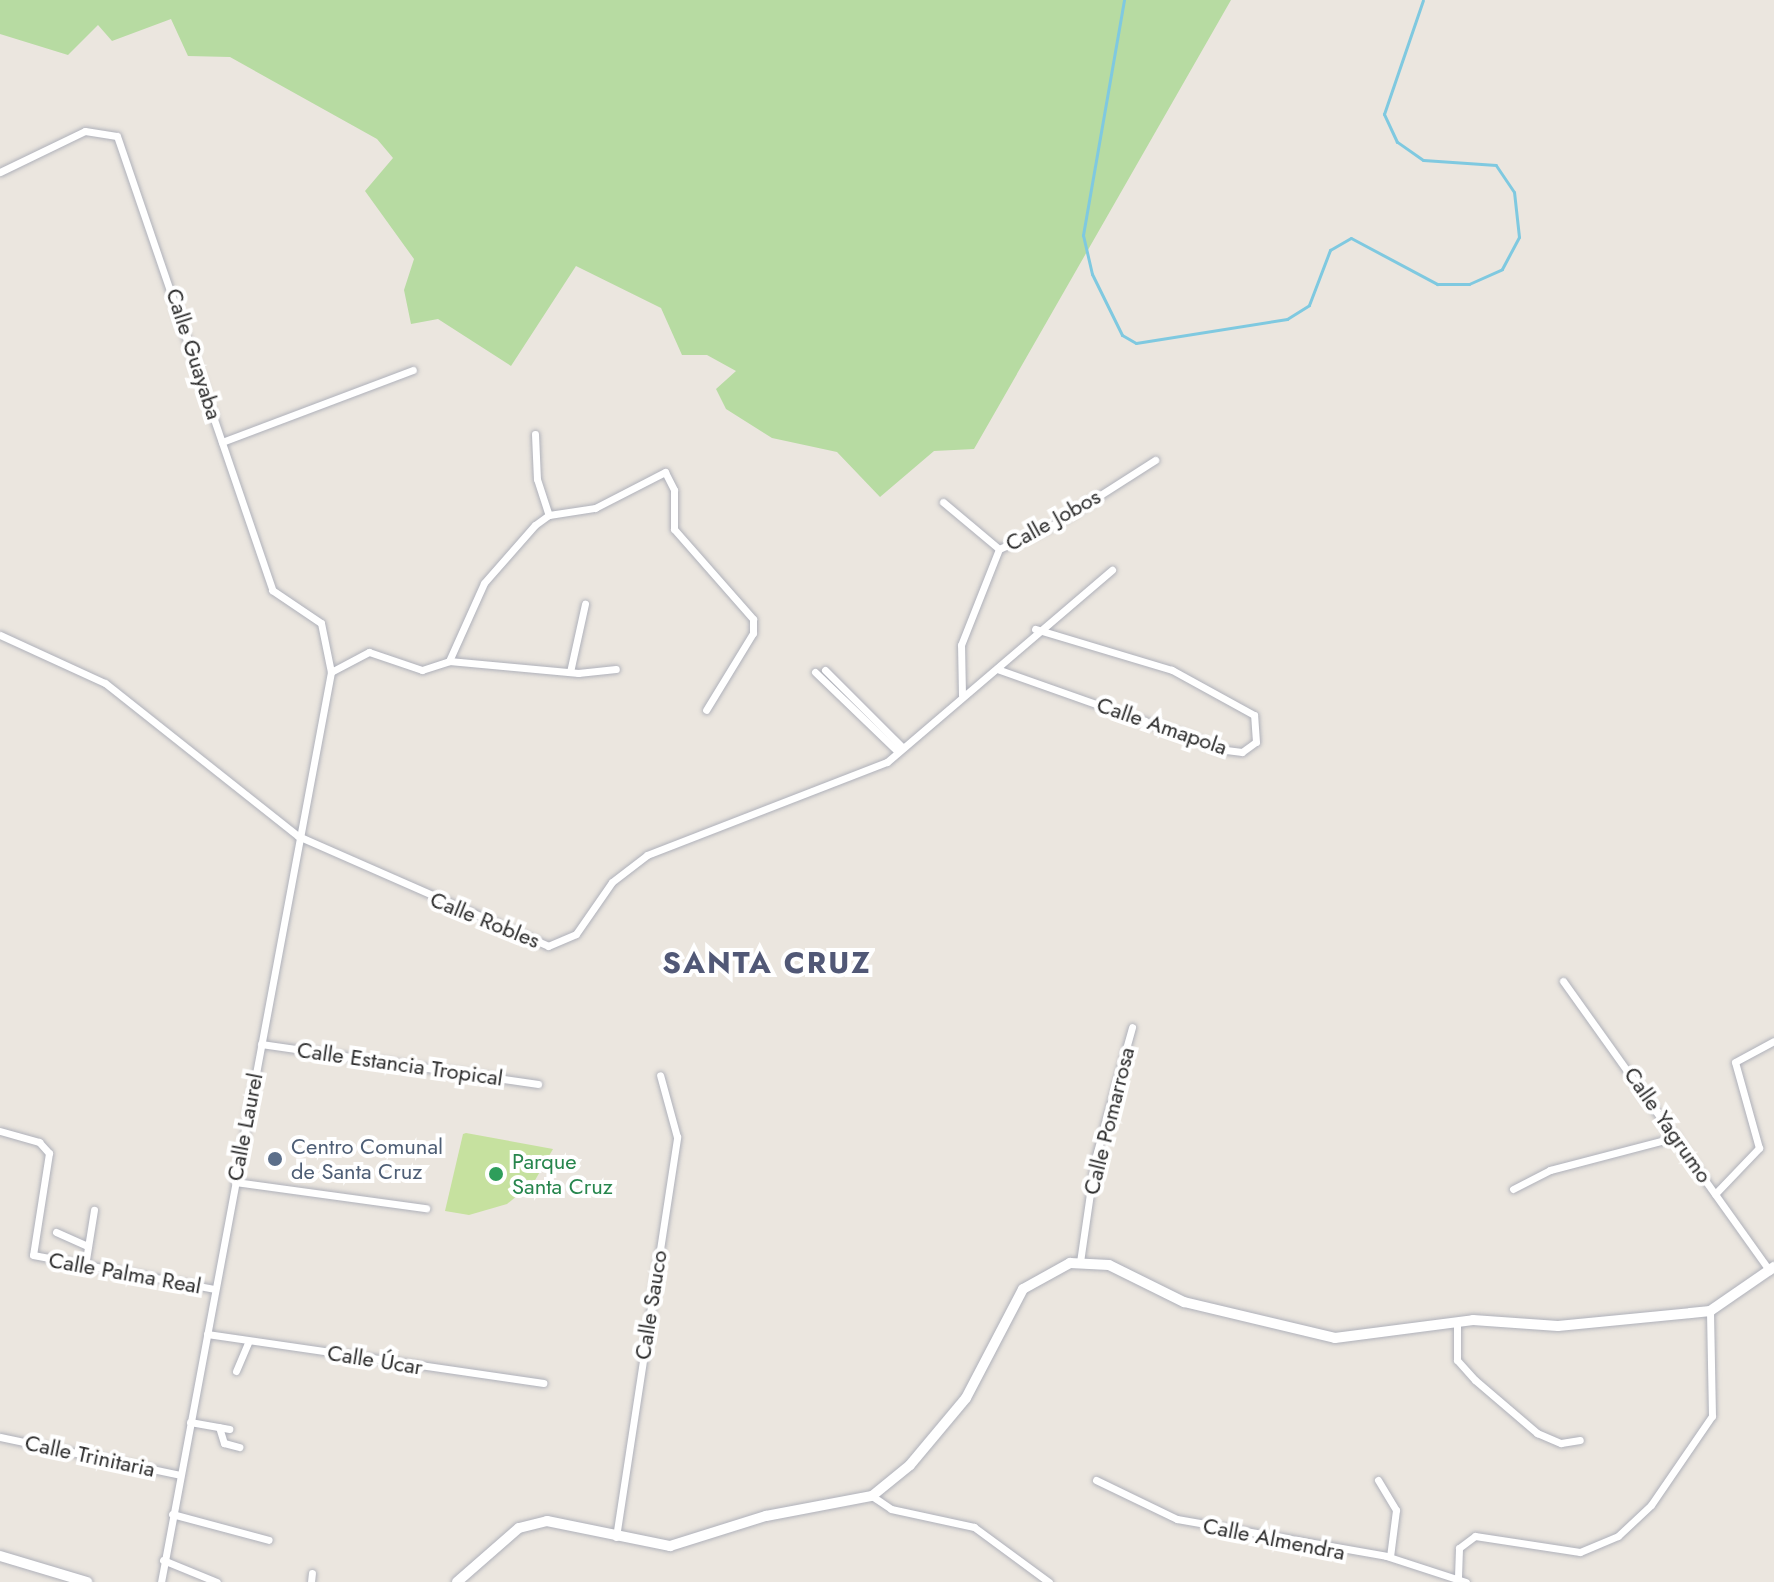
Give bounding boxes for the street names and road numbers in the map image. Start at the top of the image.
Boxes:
street label: Calle Guayaba [160,285,228,423]
street label: Calle Jobos [1001,483,1105,557]
street label: Calle Amapola [1093,691,1231,761]
street label: Calle Robles [426,886,544,954]
street label: Calle Estancia Tropical [295,1036,505,1092]
street label: Calle Pomarrosa [1078,1045,1140,1197]
street label: Calle Yagrumo [1618,1062,1718,1188]
street label: Calle Laurel [222,1071,268,1183]
street label: Calle Palma Real [47,1247,203,1299]
street label: Calle Sauco [629,1248,673,1362]
street label: Calle Úcar [325,1339,425,1381]
street label: Calle Trinitaria [22,1429,158,1483]
street label: Calle Almendra [1201,1512,1347,1566]

